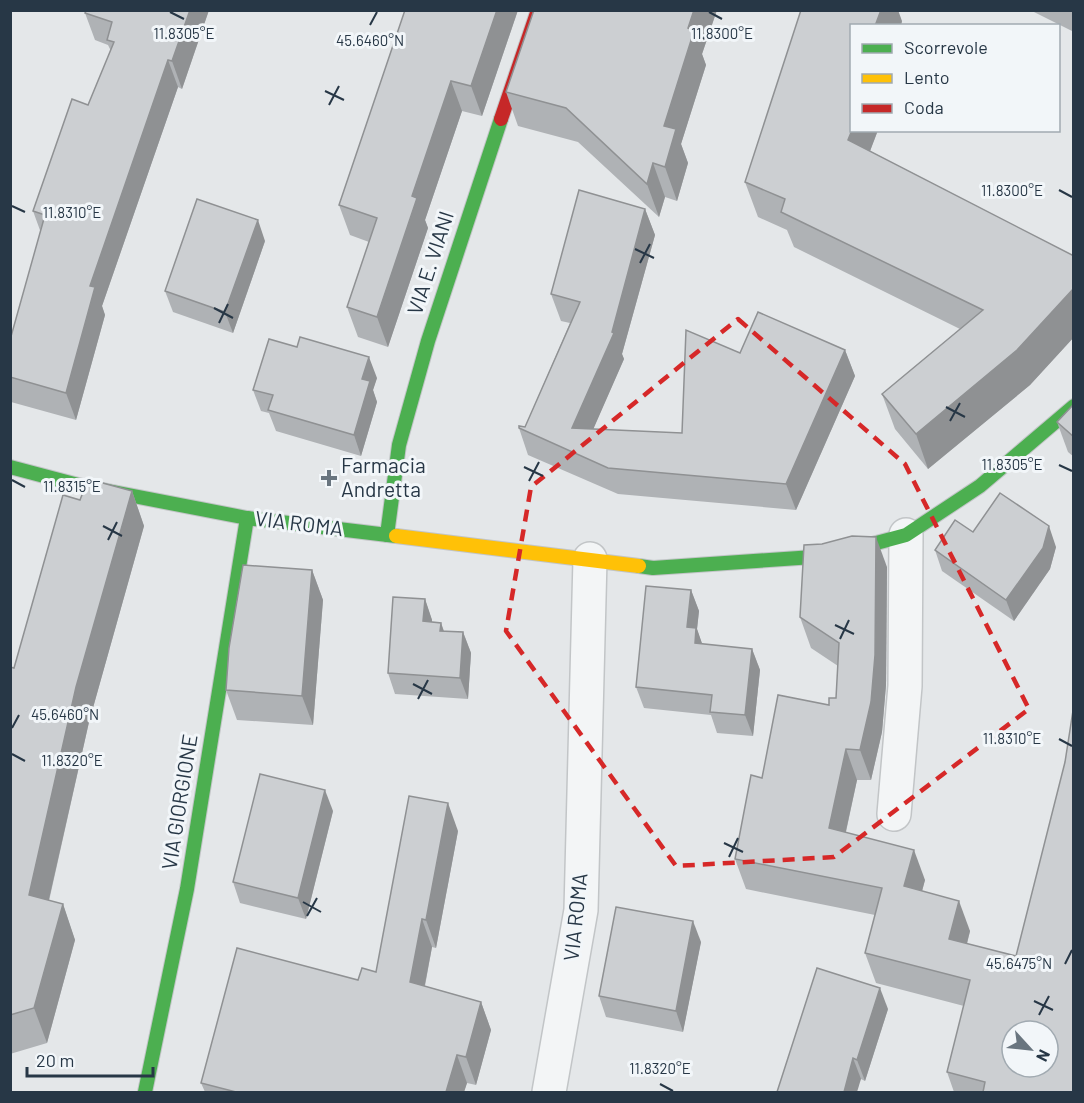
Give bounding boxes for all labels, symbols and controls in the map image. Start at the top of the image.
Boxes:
text: 11.8305°E [153,24,215,42]
text: 11.8300°E [691,24,753,42]
legend [850,24,1060,132]
text: 45.6460°N [336,31,404,49]
text: Scorrevole [904,36,988,58]
text: Lento [904,66,950,88]
text: Coda [904,96,944,118]
text: 11.8300°E [981,181,1043,199]
text: 11.8310°E [43,203,101,221]
street label: VIA E. VIANI [401,207,458,318]
place label: Farmacia Andretta [341,452,426,501]
text: 11.8305°E [981,455,1043,473]
marker: Farmacia Andretta [322,471,336,485]
text: 11.8315°E [43,477,101,495]
street label: VIA ROMA [254,505,345,540]
text: 45.6460°N [31,705,99,723]
text: 11.8310°E [983,729,1041,747]
street label: VIA GIORGIONE [155,732,202,871]
text: 11.8320°E [41,751,103,769]
street label: VIA ROMA [557,871,592,962]
text: 45.6475°N [986,954,1052,972]
north arrow [1000,1019,1060,1079]
scale bar [27,1040,153,1078]
text: N [1033,1047,1055,1065]
text: 20 m [36,1049,74,1071]
text: 11.8320°E [629,1059,691,1077]

